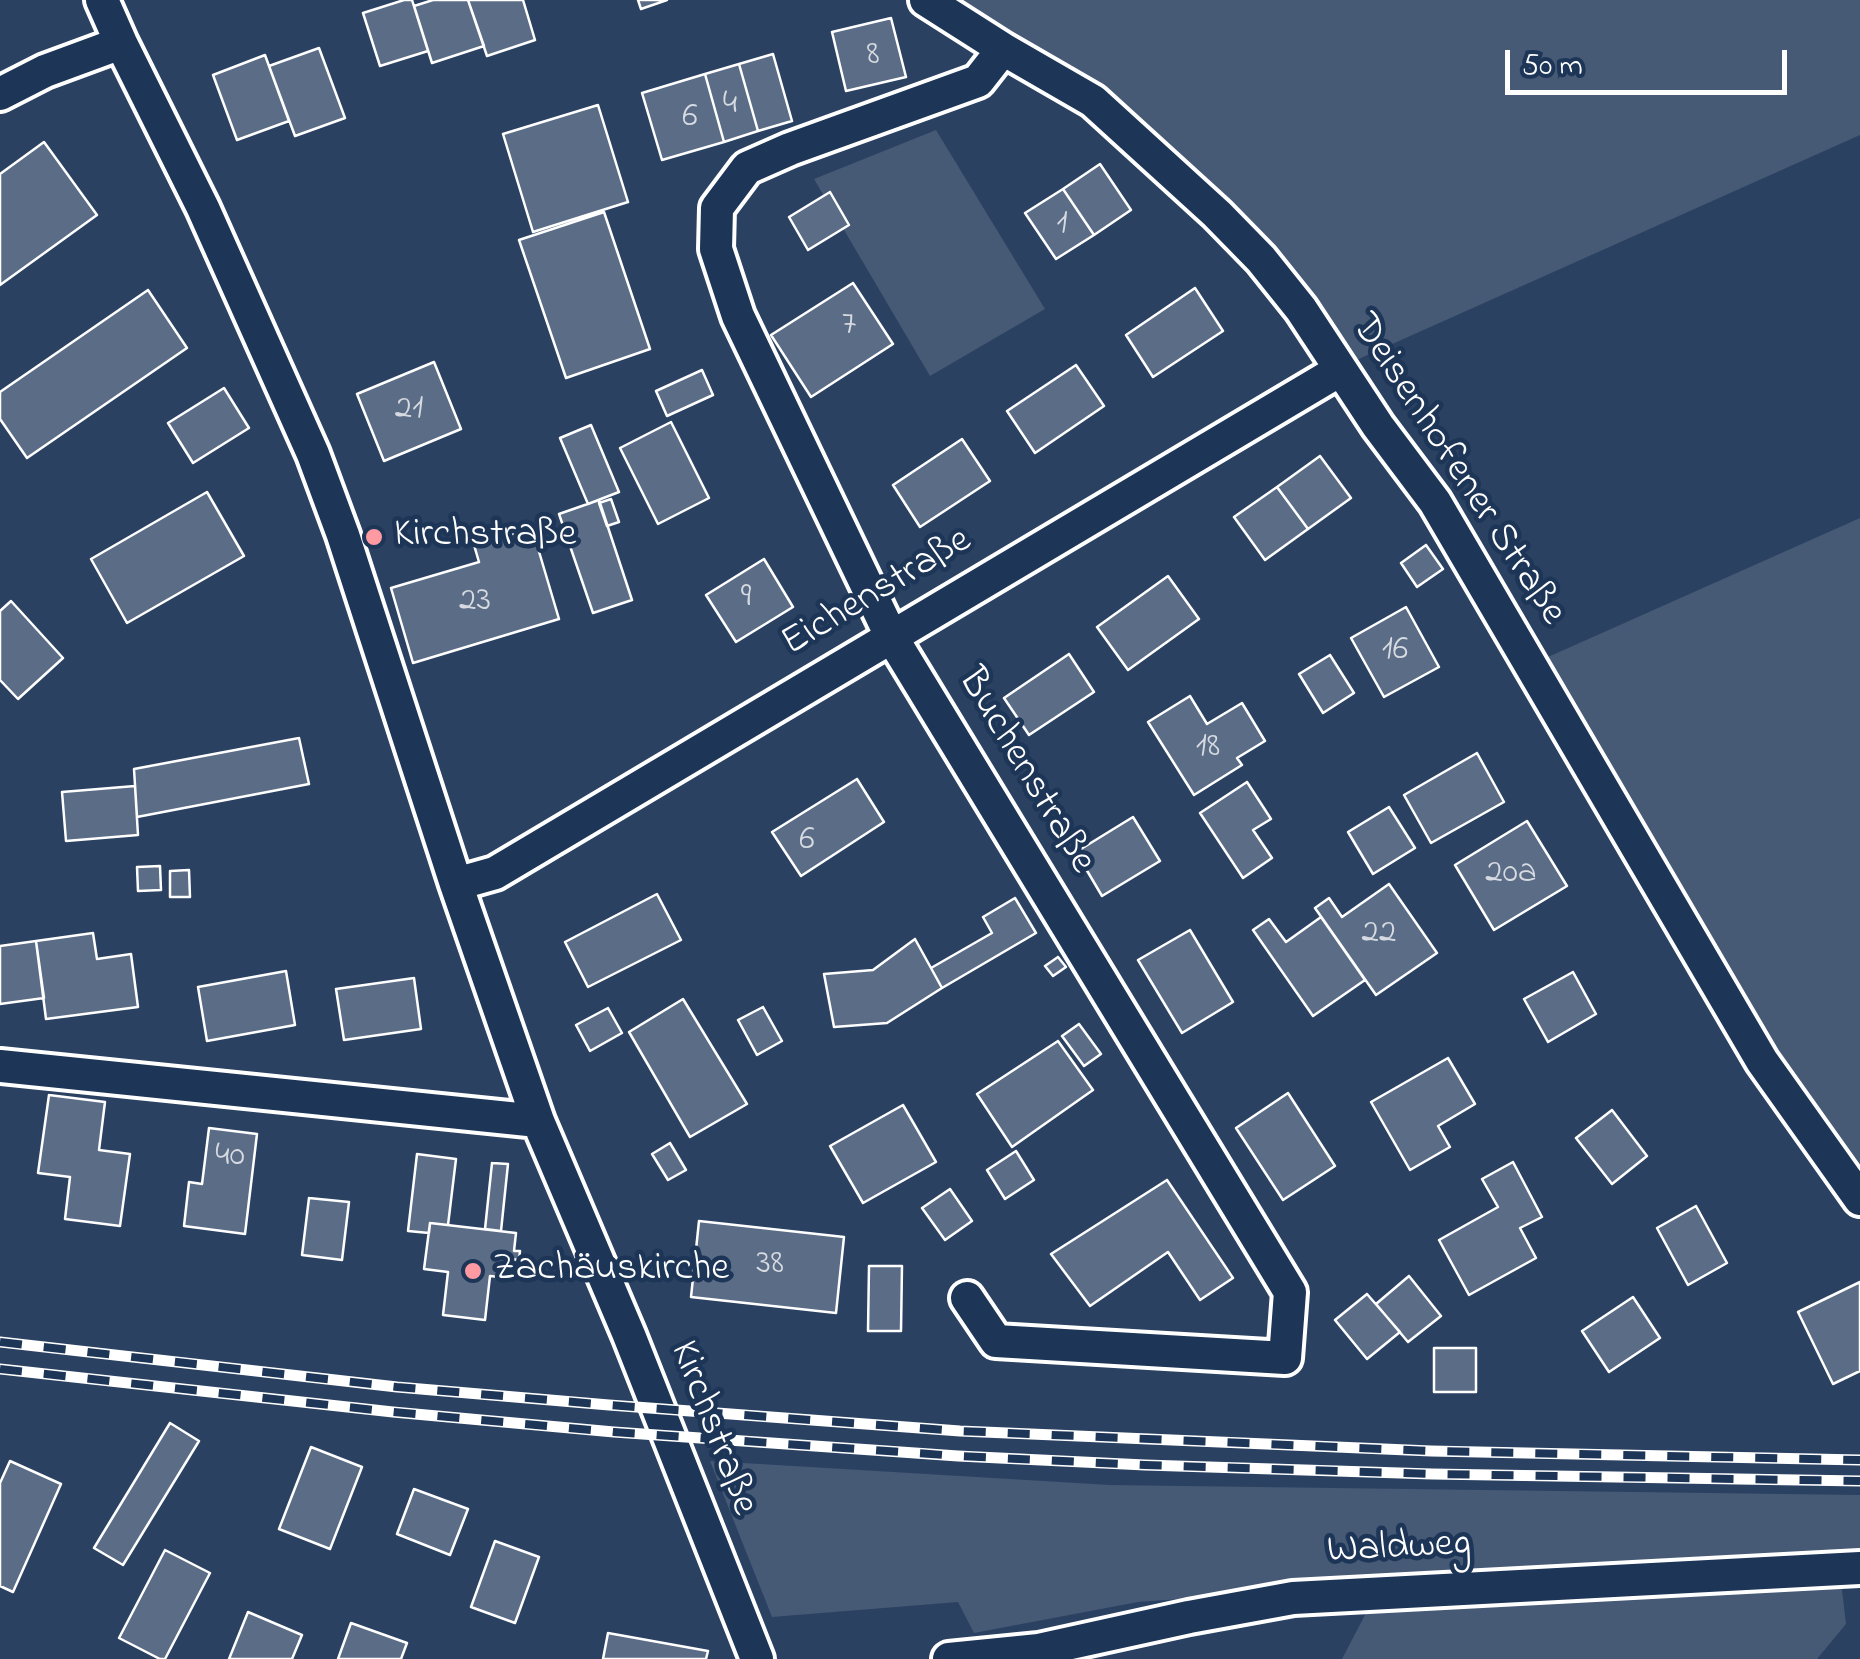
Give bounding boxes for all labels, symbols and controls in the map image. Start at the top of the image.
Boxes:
scale bar [1510,30,1792,92]
house number: 8 [866,36,880,78]
text: 50 m [1522,45,1583,89]
house number: 4 [723,85,737,127]
house number: 6 [682,98,698,140]
house number: 1 [1056,205,1068,247]
house number: 7 [842,306,856,348]
street label: Deisenhofener Straße [1338,307,1574,635]
house number: 21 [395,390,423,432]
place label: Kirchstraße [394,513,576,561]
street label: Eichenstraße [775,519,981,669]
marker: Kirchstraße [363,526,385,548]
house number: 9 [741,578,751,620]
house number: 23 [459,582,491,624]
house number: 16 [1382,631,1408,673]
street label: Buchenstraße [944,661,1104,883]
house number: 18 [1196,728,1220,770]
house number: 6 [799,821,815,863]
house number: 20a [1485,854,1537,896]
house number: 22 [1362,914,1396,956]
house number: 40 [215,1137,245,1179]
house number: 38 [756,1245,784,1287]
place label: Zachäuskirche [493,1247,729,1295]
marker: Zachäuskirche [462,1260,484,1282]
street label: Kirchstraße [656,1335,766,1523]
street label: Waldweg [1326,1522,1472,1578]

